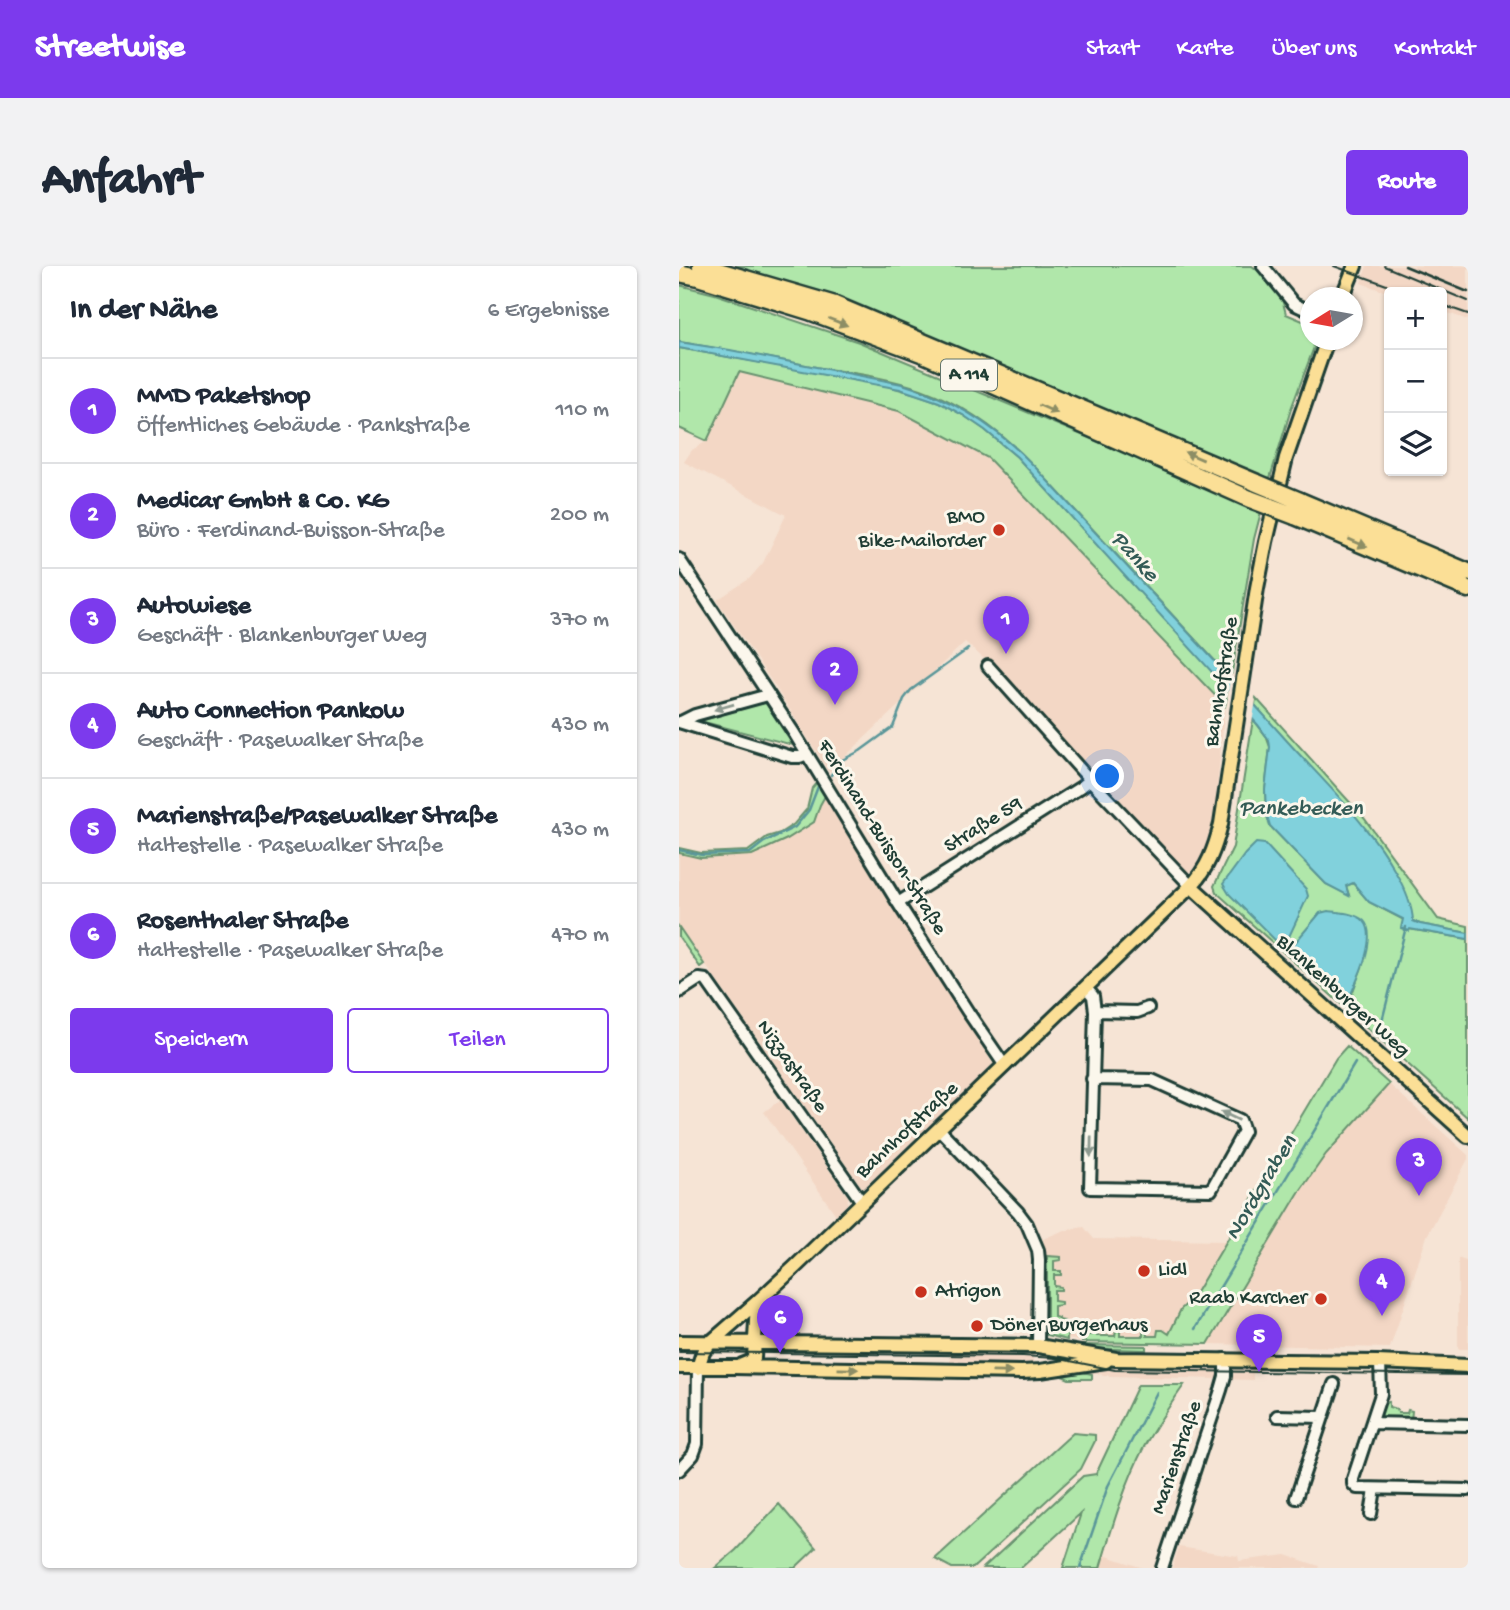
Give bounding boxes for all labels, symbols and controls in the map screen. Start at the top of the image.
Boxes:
text: Streetwise [35,30,185,68]
text: Start [1086,35,1138,64]
text: Karte [1176,35,1234,64]
text: Über uns [1272,35,1356,64]
text: Kontakt [1394,35,1475,64]
button: Route [1346,150,1468,215]
text: Anfahrt [42,153,200,211]
north arrow [1300,287,1363,350]
map controls [1384,287,1447,476]
button: + [1384,287,1447,350]
text: In der Nähe [70,294,217,329]
text: 6 Ergebnisse [488,298,609,325]
one-way arrow [827,317,848,328]
button: − [1384,350,1447,413]
road number: A 114 [941,360,997,390]
text: MMD Paketshop [137,382,310,413]
text: 1 [88,397,98,424]
text: 110 m [556,397,609,424]
one-way arrow [1037,404,1058,415]
text: Öffentliches Gebäude · Pankstraße [137,413,470,440]
button: layers [1384,413,1447,476]
one-way arrow [1183,450,1204,461]
text: Medicar GmbH & Co. KG [137,487,388,518]
text: 2 [87,502,99,529]
text: 200 m [550,502,609,529]
place label: BMO Bike-Mailorder [858,506,987,555]
text: Büro · Ferdinand-Buisson-Straße [137,518,445,545]
marker: BMO Bike-Mailorder [991,522,1007,538]
water label: Panke [1104,526,1164,589]
one-way arrow [1347,538,1368,549]
text: Autowiese [137,592,251,623]
pin: 1 [983,596,1029,654]
text: 3 [87,607,99,634]
text: 370 m [550,607,609,634]
street label: Bahnhofstraße [1200,614,1246,750]
text: Geschäft · Blankenburger Weg [137,623,427,650]
pin: 2 [812,647,858,705]
text: Auto Connection Pankow [137,697,404,728]
one-way arrow [712,702,734,713]
text: 4 [88,712,98,739]
text: 430 m [551,712,609,739]
text: Geschäft · Pasewalker Straße [137,728,423,755]
street label: Ferdinand-Buisson-Straße [810,735,952,941]
your location [1090,759,1124,793]
street label: Straße 59 [940,792,1028,860]
water label: Pankebecken [1239,796,1364,823]
text: Marienstraße/Pasewalker Straße [137,802,497,833]
text: 5 [87,817,99,844]
text: 430 m [551,817,609,844]
text: Haltestelle · Pasewalker Straße [137,833,443,860]
text: Rosenthaler Straße [137,907,349,938]
text: 6 [87,922,99,949]
text: 470 m [551,922,609,949]
street label: Blankenburger Weg [1269,930,1414,1064]
text: Haltestelle · Pasewalker Straße [137,938,443,965]
button: Speichern [70,1008,333,1073]
button: Teilen [347,1008,609,1073]
street label: Nizzastraße [750,1016,833,1119]
street label: Bahnhofstraße [851,1076,965,1186]
one-way arrow [1220,1110,1240,1121]
water label: Nordgraben [1220,1130,1304,1245]
one-way arrow [1085,1137,1097,1159]
pin: 3 [1396,1138,1442,1196]
pin: 4 [1359,1258,1405,1316]
place label: Lidl [1158,1259,1187,1284]
marker: Lidl [1136,1263,1152,1279]
place label: Atrigon [935,1280,1001,1305]
marker: Atrigon [913,1284,929,1300]
place label: Raab Karcher [1189,1287,1309,1312]
marker: Raab Karcher [1313,1291,1329,1307]
pin: 6 [757,1295,803,1353]
place label: Döner Burgerhaus [989,1314,1149,1339]
pin: 5 [1236,1314,1282,1372]
marker: Döner Burgerhaus [969,1318,985,1334]
one-way arrow [838,1363,860,1375]
one-way arrow [991,1366,1013,1377]
street label: Marienstraße [1147,1397,1209,1518]

